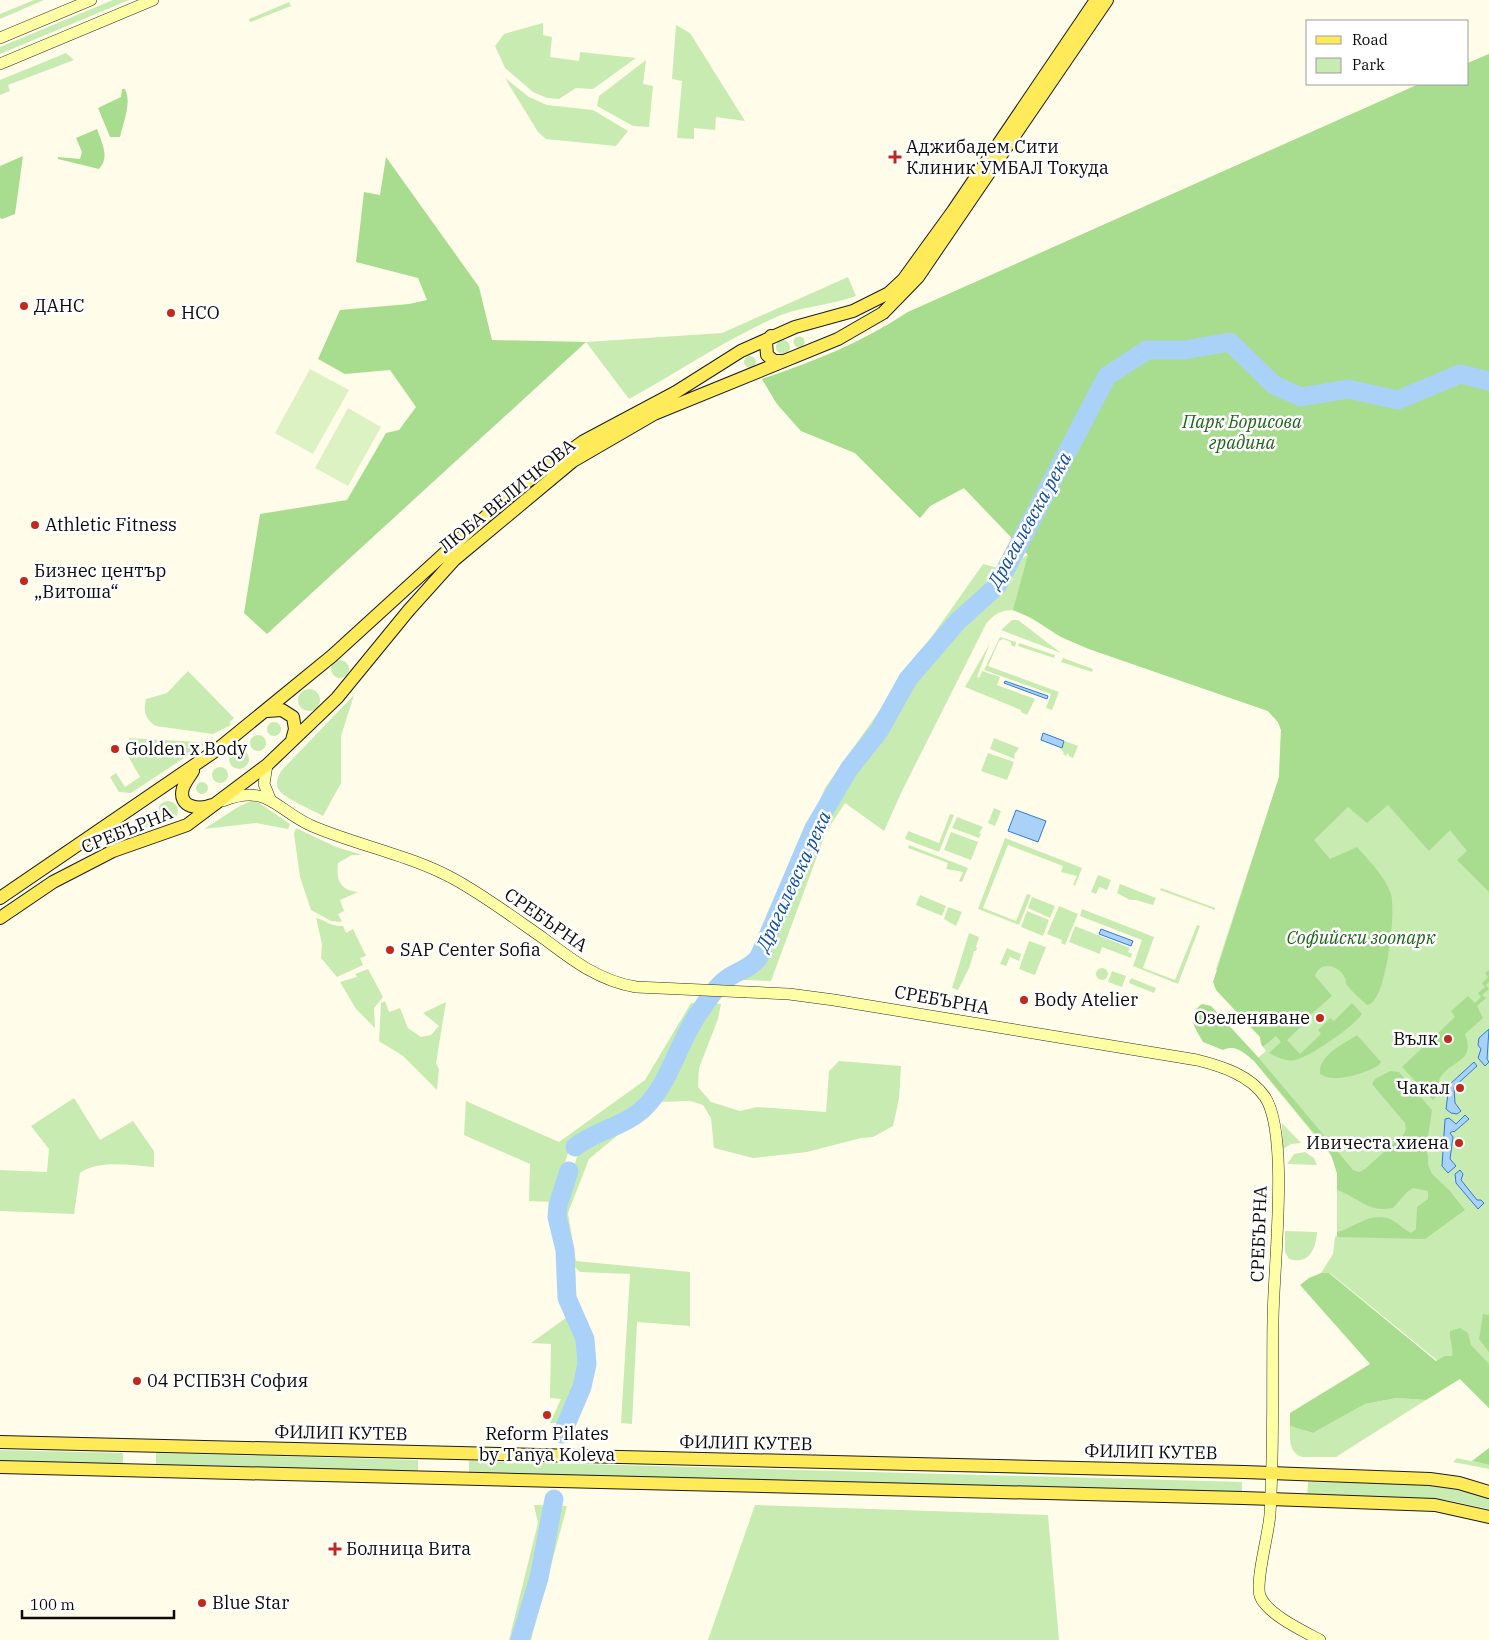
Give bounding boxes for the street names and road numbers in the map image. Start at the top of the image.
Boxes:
street label: ЛЮБА ВЕЛИЧКОВА [434,433,580,558]
street label: СРЕБЪРНА [78,801,176,858]
street label: СРЕБЪРНА [500,882,593,957]
street label: СРЕБЪРНА [893,980,992,1019]
street label: СРЕБЪРНА [1245,1185,1272,1283]
street label: ФИЛИП КУТЕВ [274,1420,408,1445]
street label: ФИЛИП КУТЕВ [679,1430,813,1455]
street label: ФИЛИП КУТЕВ [1084,1439,1218,1464]

